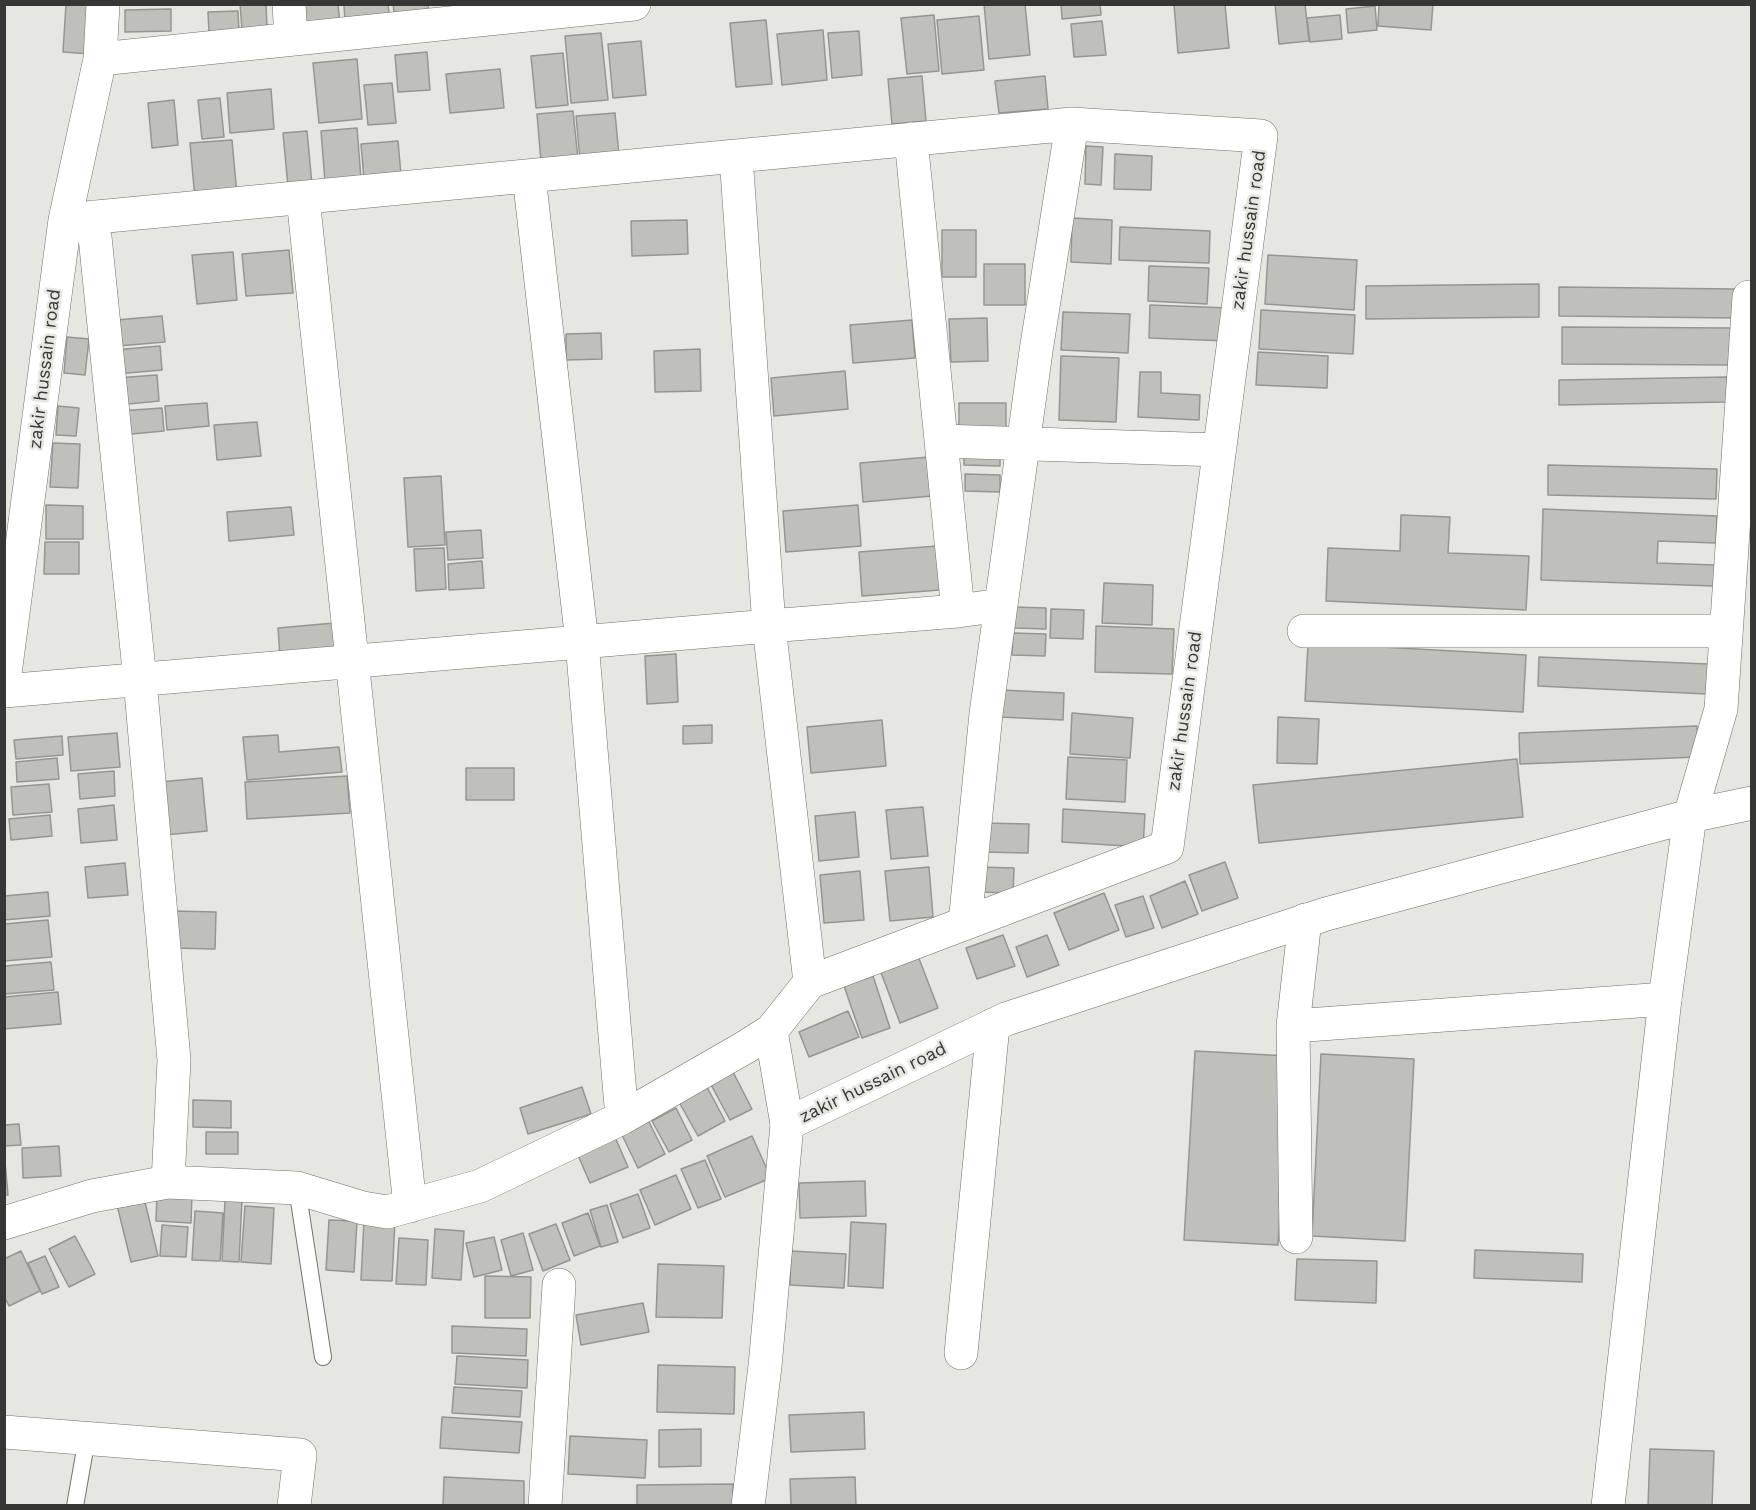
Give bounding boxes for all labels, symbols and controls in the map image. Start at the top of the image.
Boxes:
street label: zakir hussain road [1227,149,1271,311]
street label: zakir hussain road [24,288,66,450]
street label: zakir hussain road [1163,630,1207,792]
street label: zakir hussain road [796,1038,950,1128]

